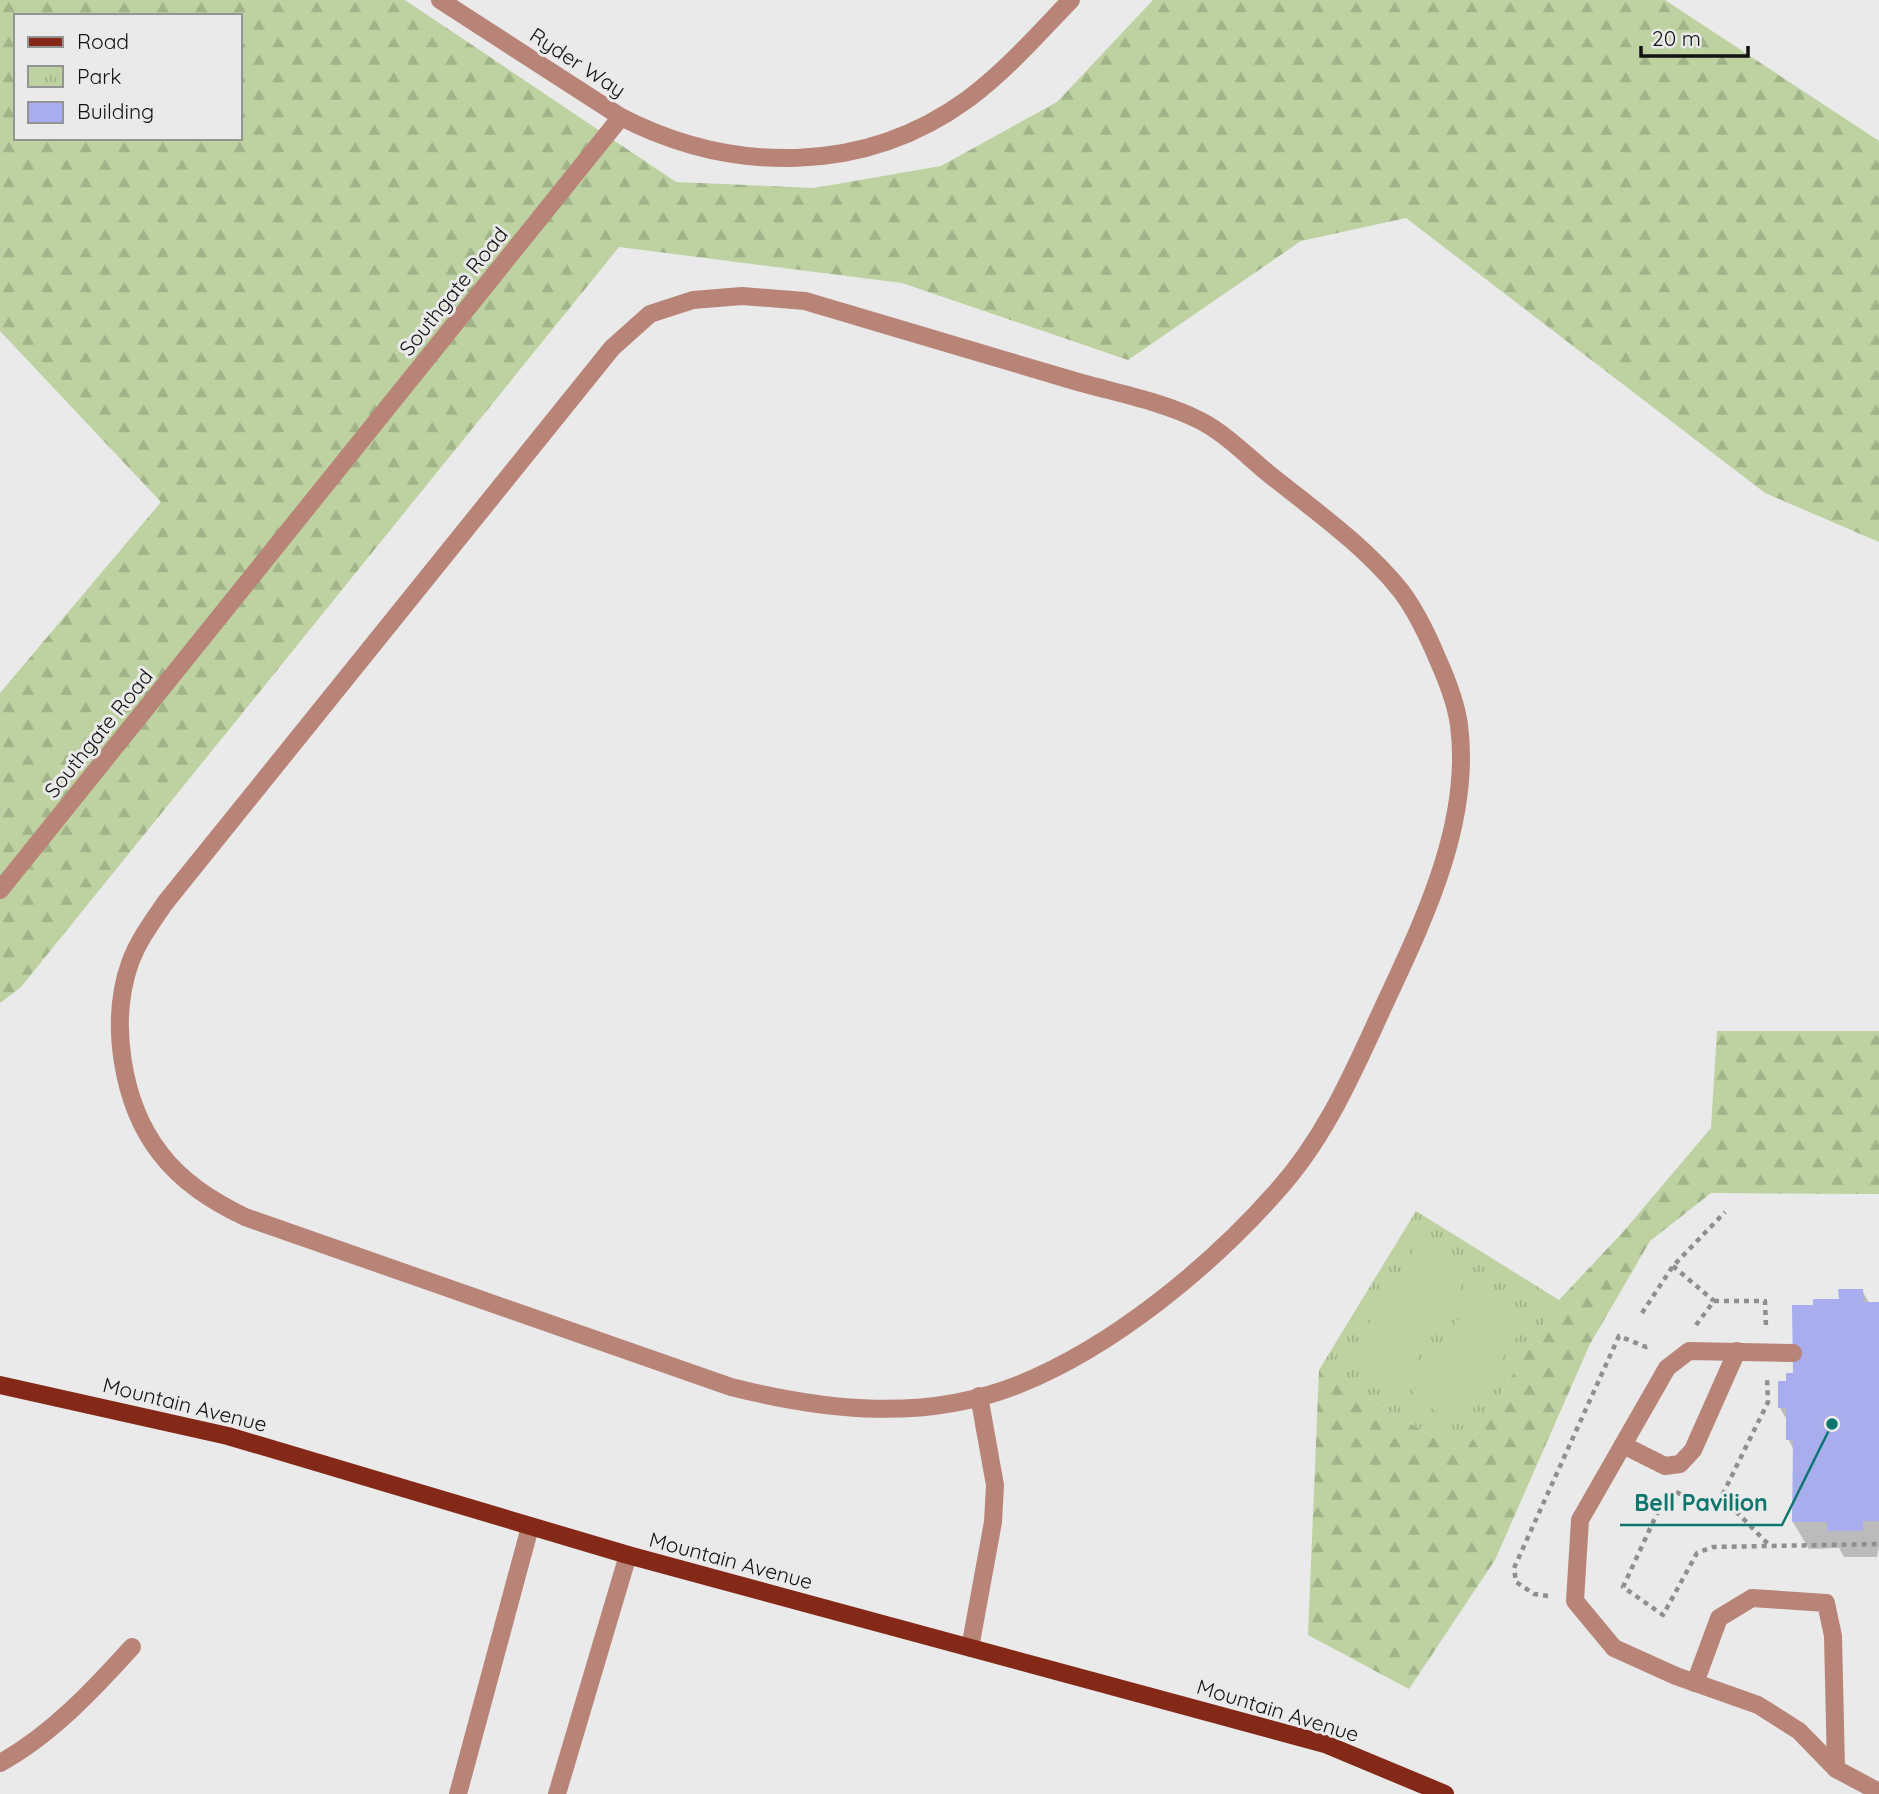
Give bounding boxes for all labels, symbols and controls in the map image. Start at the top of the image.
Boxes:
legend [14,14,242,140]
scale bar [1641,14,1748,58]
street label: Ryder Way [525,21,631,103]
text: 20 m [1652,25,1701,51]
text: Road [77,28,129,54]
text: Park [77,63,121,89]
text: Building [77,98,154,124]
street label: Southgate Road [393,221,513,361]
street label: Southgate Road [38,663,158,803]
street label: Mountain Avenue [100,1371,270,1437]
callout: Bell Pavilion [1620,1481,1782,1525]
text: Bell Pavilion [1634,1488,1768,1517]
street label: Mountain Avenue [646,1526,816,1594]
street label: Mountain Avenue [1194,1673,1362,1747]

